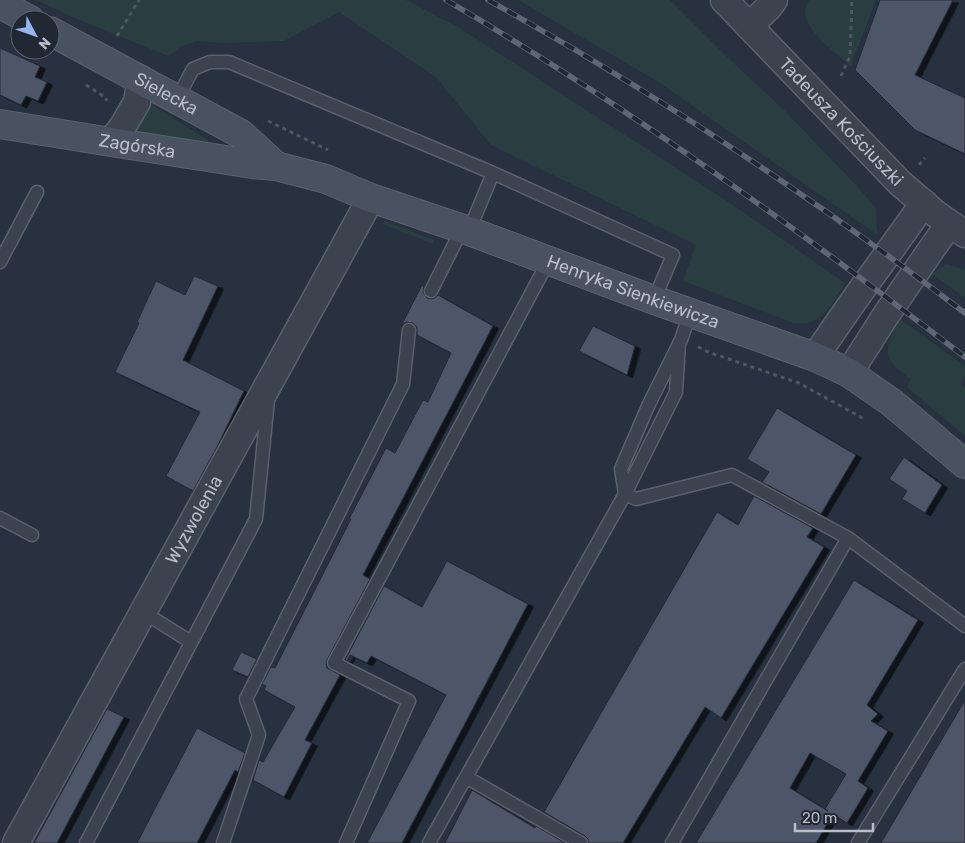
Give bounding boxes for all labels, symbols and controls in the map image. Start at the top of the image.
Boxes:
north arrow [10,10,60,60]
text: N [35,34,54,53]
street label: Tadeusza Kościuszki [774,53,908,191]
street label: Sielecka [131,68,202,120]
street label: Zagórska [97,129,177,163]
street label: Henryka Sienkiewicza [544,250,722,333]
street label: Wyzwolenia [161,472,227,568]
scale bar [795,800,872,832]
text: 20 m [802,809,837,827]

